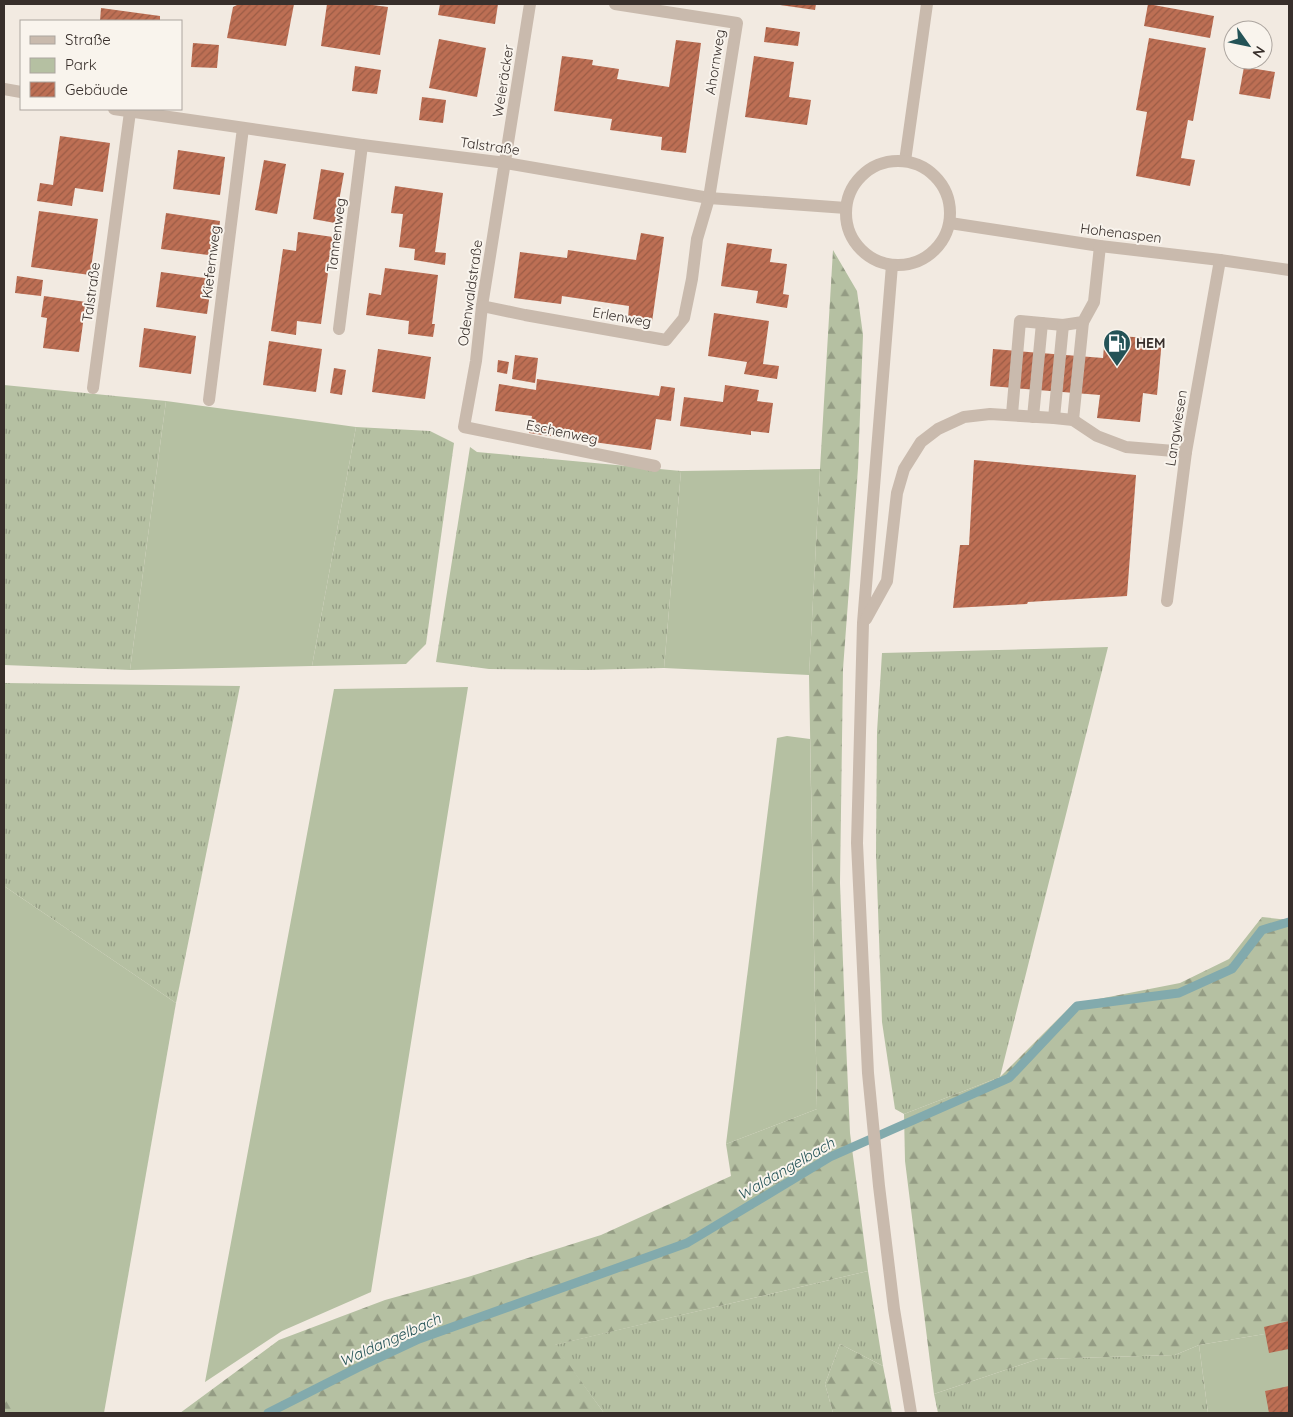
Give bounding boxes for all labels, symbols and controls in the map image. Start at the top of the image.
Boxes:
legend [20,20,182,110]
north arrow [1223,20,1273,70]
street label: Ahornweg [701,28,729,96]
text: Straße [65,30,111,49]
street label: Weieräcker [488,43,518,119]
text: N [1249,43,1269,61]
text: Park [65,55,97,74]
text: Gebäude [65,80,128,99]
street label: Talstraße [459,133,521,159]
street label: Tannenweg [323,197,349,273]
street label: Hohenaspen [1079,219,1163,247]
street label: Kiefernweg [198,224,224,300]
street label: Odenwaldstraße [454,239,486,347]
street label: Talstraße [78,261,104,323]
street label: Erlenweg [591,303,653,331]
fuel station icon: HEM [1102,328,1132,367]
place label: HEM [1136,334,1166,352]
street label: Langwiesen [1161,389,1191,467]
street label: Eschenweg [525,416,599,448]
water label: Waldangelbach [734,1133,838,1204]
water label: Waldangelbach [336,1308,444,1370]

